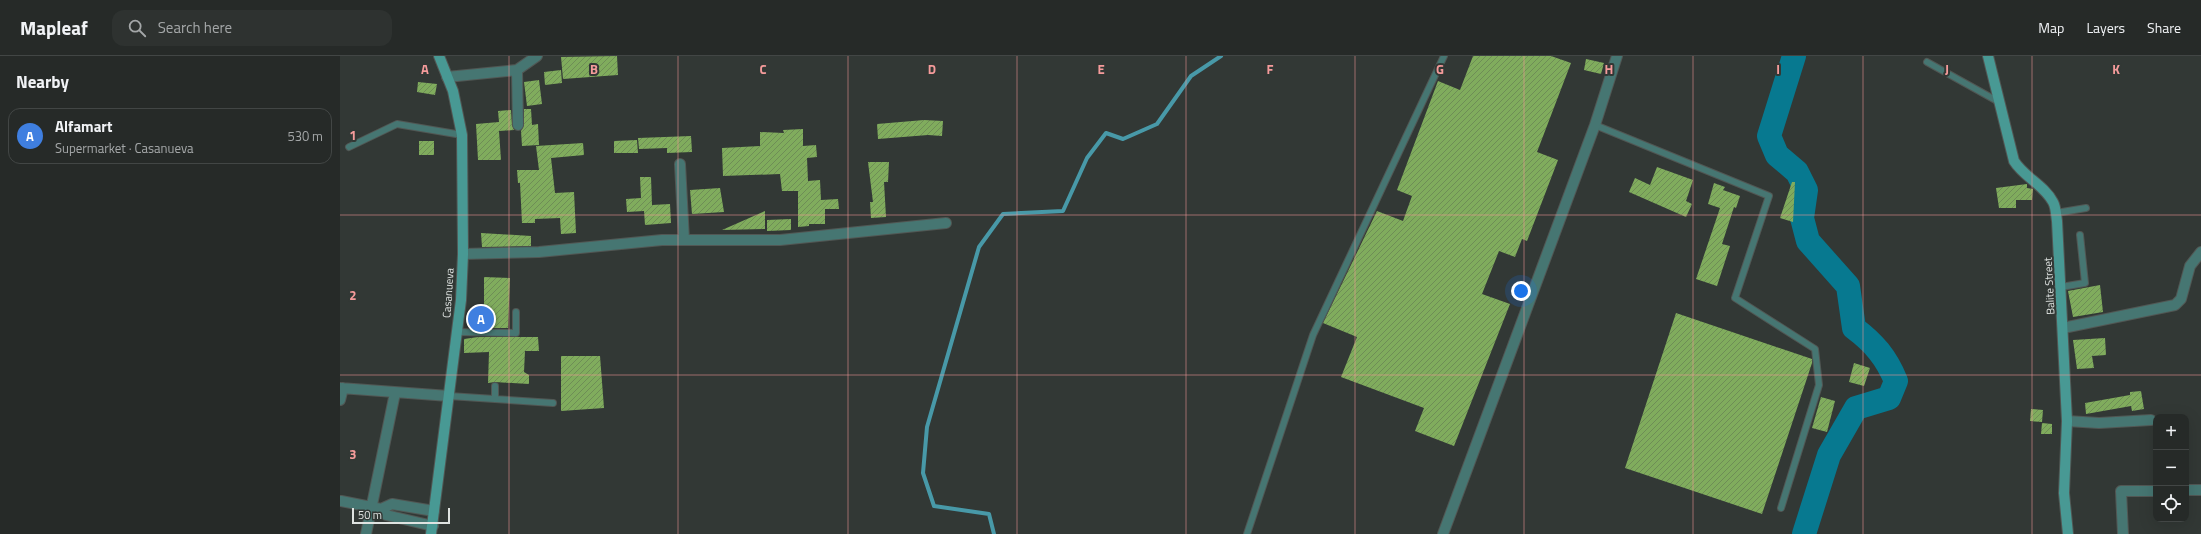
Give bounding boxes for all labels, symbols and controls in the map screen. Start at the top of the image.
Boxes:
search box [112,10,392,46]
text: Mapleaf [20,13,88,42]
text: Search here [158,16,232,39]
icon: search [126,17,148,39]
text: Map [2038,17,2064,38]
text: Layers [2086,17,2125,38]
text: Share [2147,17,2181,38]
text: A [421,59,429,79]
text: B [590,59,598,79]
text: C [759,59,767,79]
text: D [928,59,936,79]
text: E [1097,59,1105,79]
text: F [1267,59,1274,79]
text: G [1436,59,1444,79]
text: H [1605,59,1613,79]
text: I [1776,59,1780,79]
text: J [1945,59,1949,79]
text: K [2112,59,2120,79]
text: Nearby [16,69,69,95]
text: Alfamart [55,115,112,138]
text: 1 [349,125,357,145]
text: A [26,126,34,146]
text: 530 m [287,126,323,146]
text: Supermarket · Casanueva [55,138,194,158]
street label: Balite Street [2040,257,2058,315]
street label: Casanueva [438,267,458,319]
your location [1511,281,1531,301]
text: 2 [349,285,357,305]
pin: A [468,304,494,334]
map controls [2153,414,2189,522]
button: + [2153,414,2189,450]
text: 3 [349,444,357,464]
button: − [2153,450,2189,486]
button: locate [2153,486,2189,522]
scale bar [352,506,450,525]
text: 50 m [358,507,382,523]

